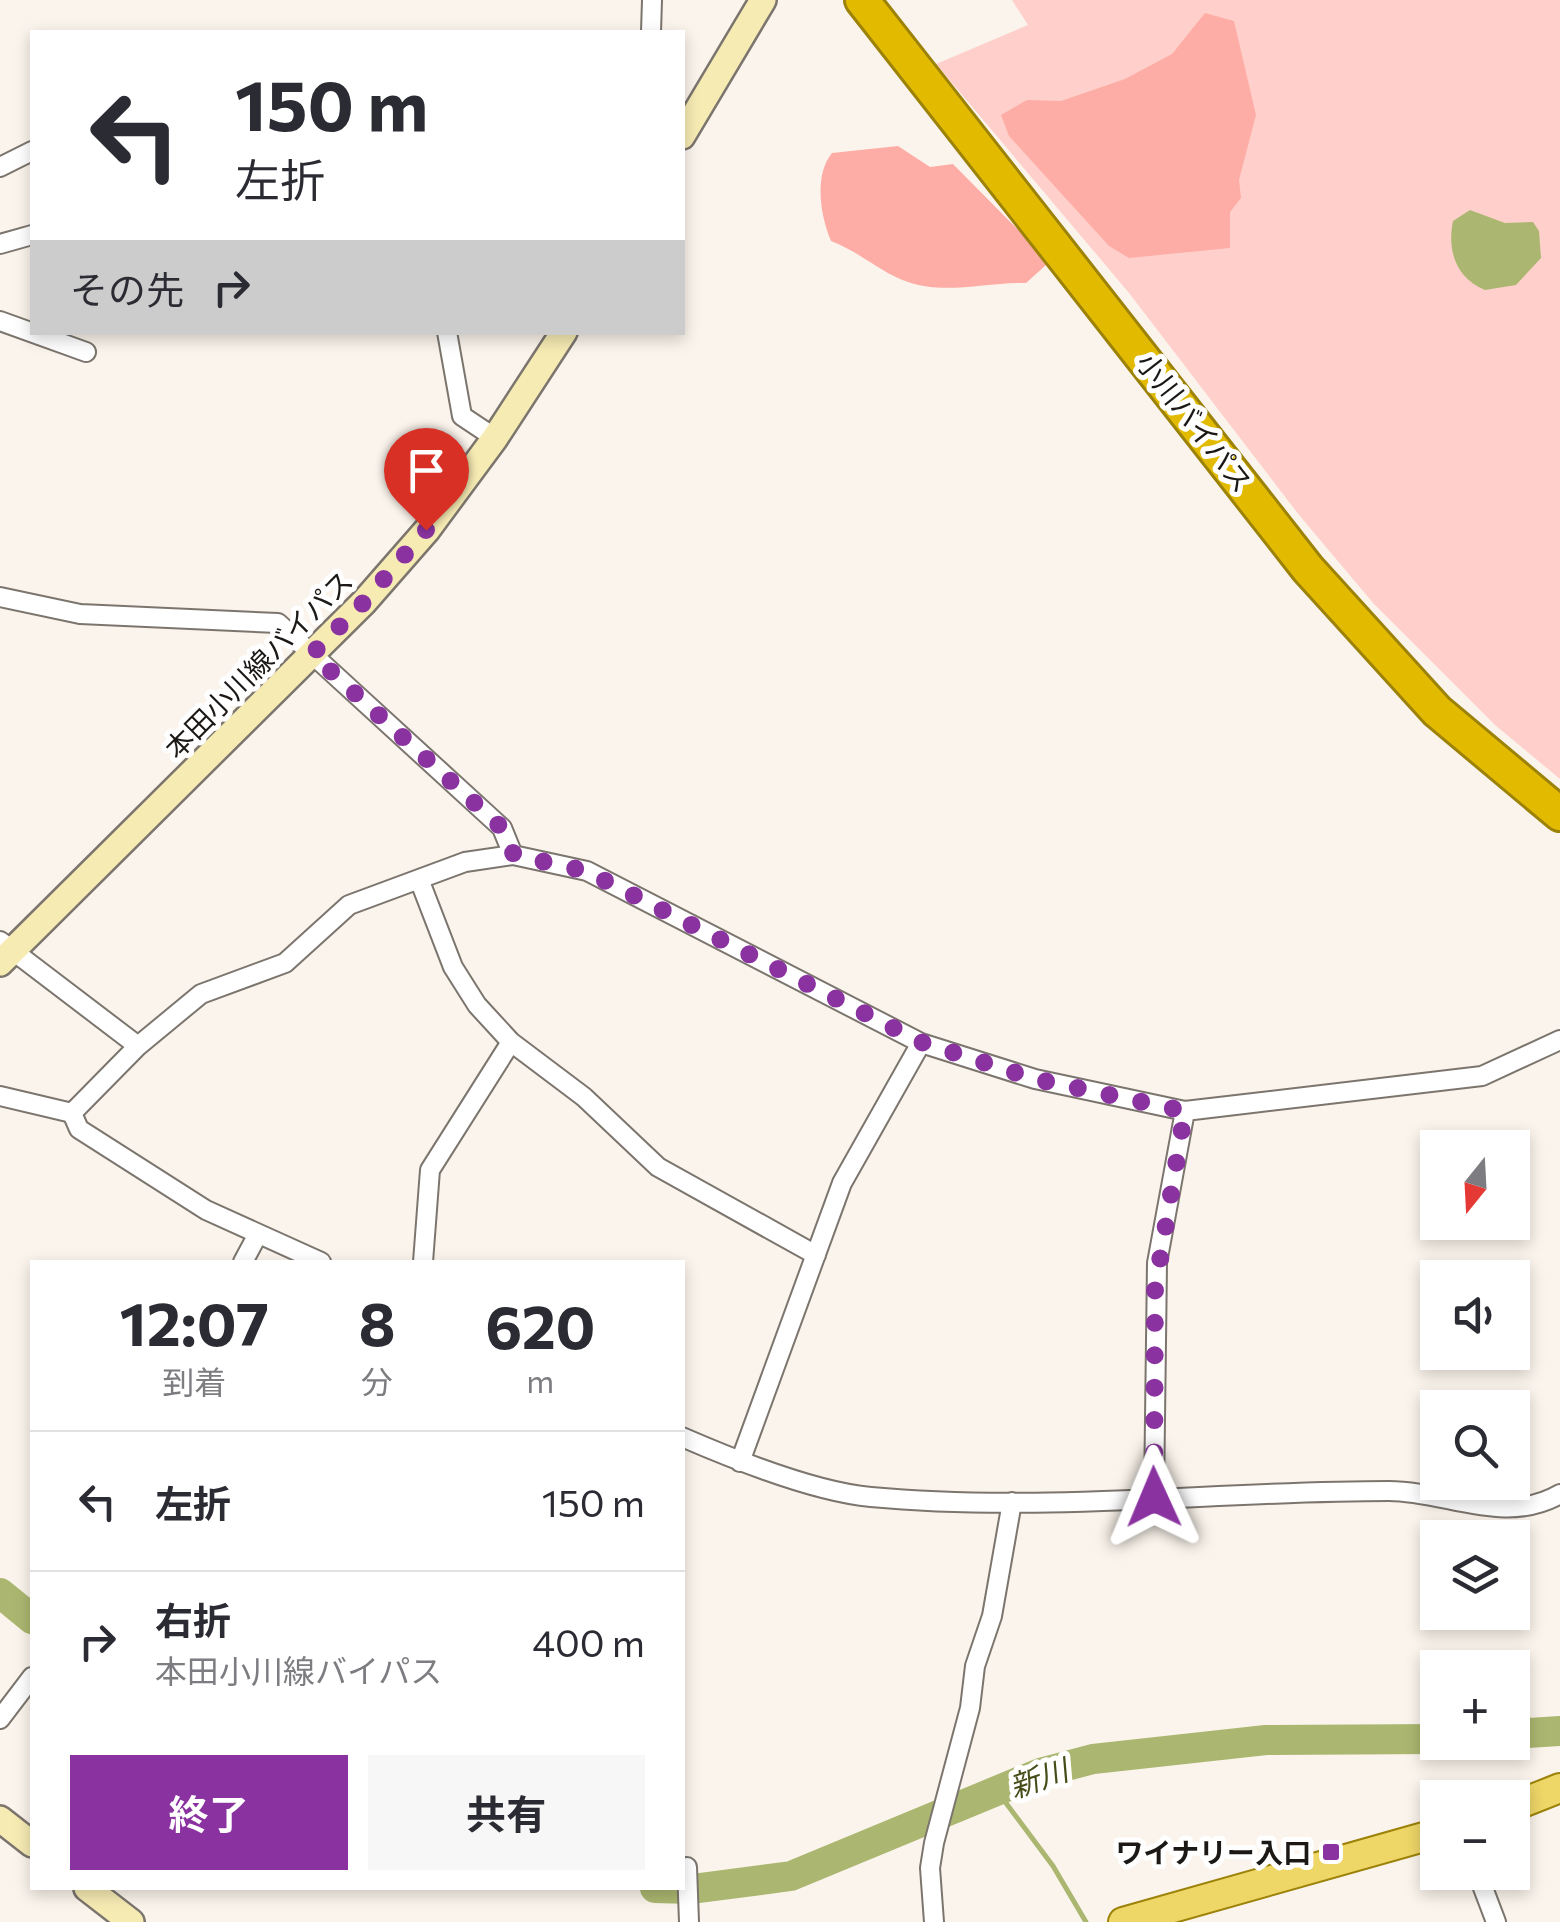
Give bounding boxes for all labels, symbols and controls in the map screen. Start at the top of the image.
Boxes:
text: 150 m [235,60,428,145]
icon: left [70,70,200,200]
text: 左折 [235,151,325,206]
icon: right [204,260,259,315]
text: その先 [70,265,184,312]
street label: 小川バイパス [1130,346,1260,498]
pin [384,428,469,531]
icon: arrive [399,443,454,498]
street label: 本田小川線バイパス [157,563,359,765]
north arrow [1420,1130,1530,1240]
map controls [1420,1130,1530,1890]
button: sound [1420,1260,1530,1370]
text: 12:07 [120,1285,269,1358]
text: 8 [359,1285,396,1358]
text: 620 [485,1288,595,1361]
text: m [526,1360,554,1400]
text: 到着 [162,1361,226,1401]
text: 分 [361,1361,393,1401]
button: search [1420,1390,1530,1500]
position arrow [1102,1445,1206,1549]
icon: left [70,1474,125,1529]
text: 150 m [542,1478,645,1525]
text: 左折 [155,1479,231,1526]
button: layers [1420,1520,1530,1630]
text: 右折 [155,1596,231,1643]
icon: right [70,1614,125,1669]
text: 400 m [532,1618,645,1665]
text: 本田小川線バイパス [155,1650,442,1690]
button: + [1420,1650,1530,1760]
water label: 新川 [1004,1749,1075,1804]
button: 終了 [70,1755,348,1870]
button: 共有 [368,1755,645,1870]
button: − [1420,1780,1530,1890]
place label: ワイナリー入口 [1116,1835,1311,1869]
marker: ワイナリー入口 [1320,1841,1342,1863]

